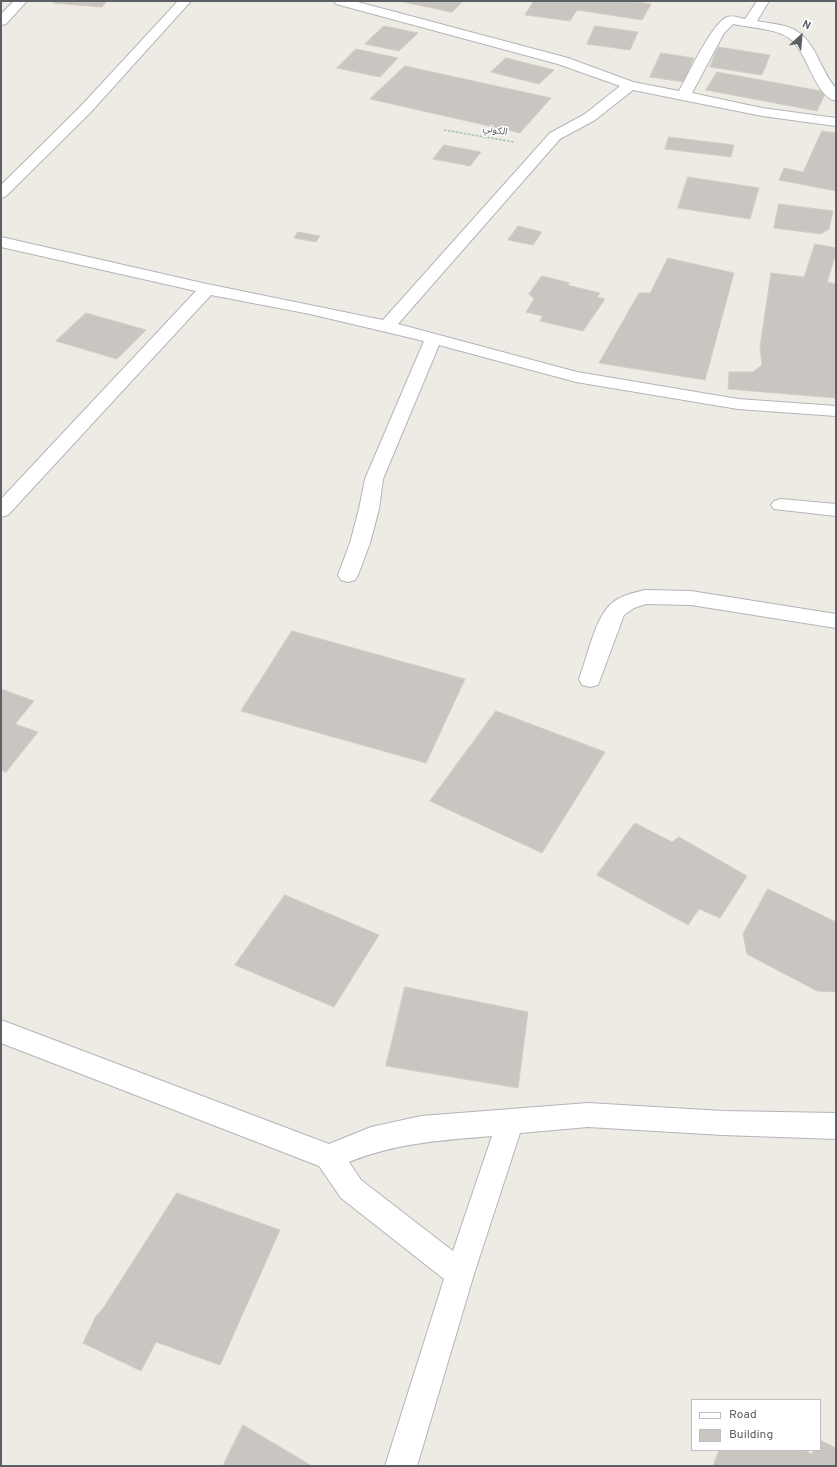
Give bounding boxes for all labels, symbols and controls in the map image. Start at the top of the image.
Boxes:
north arrow [781,16,821,56]
text: N [800,17,813,33]
street label: الكوني [482,123,508,139]
legend [691,1399,821,1451]
text: Road [729,1407,757,1423]
text: Building [729,1427,773,1443]

